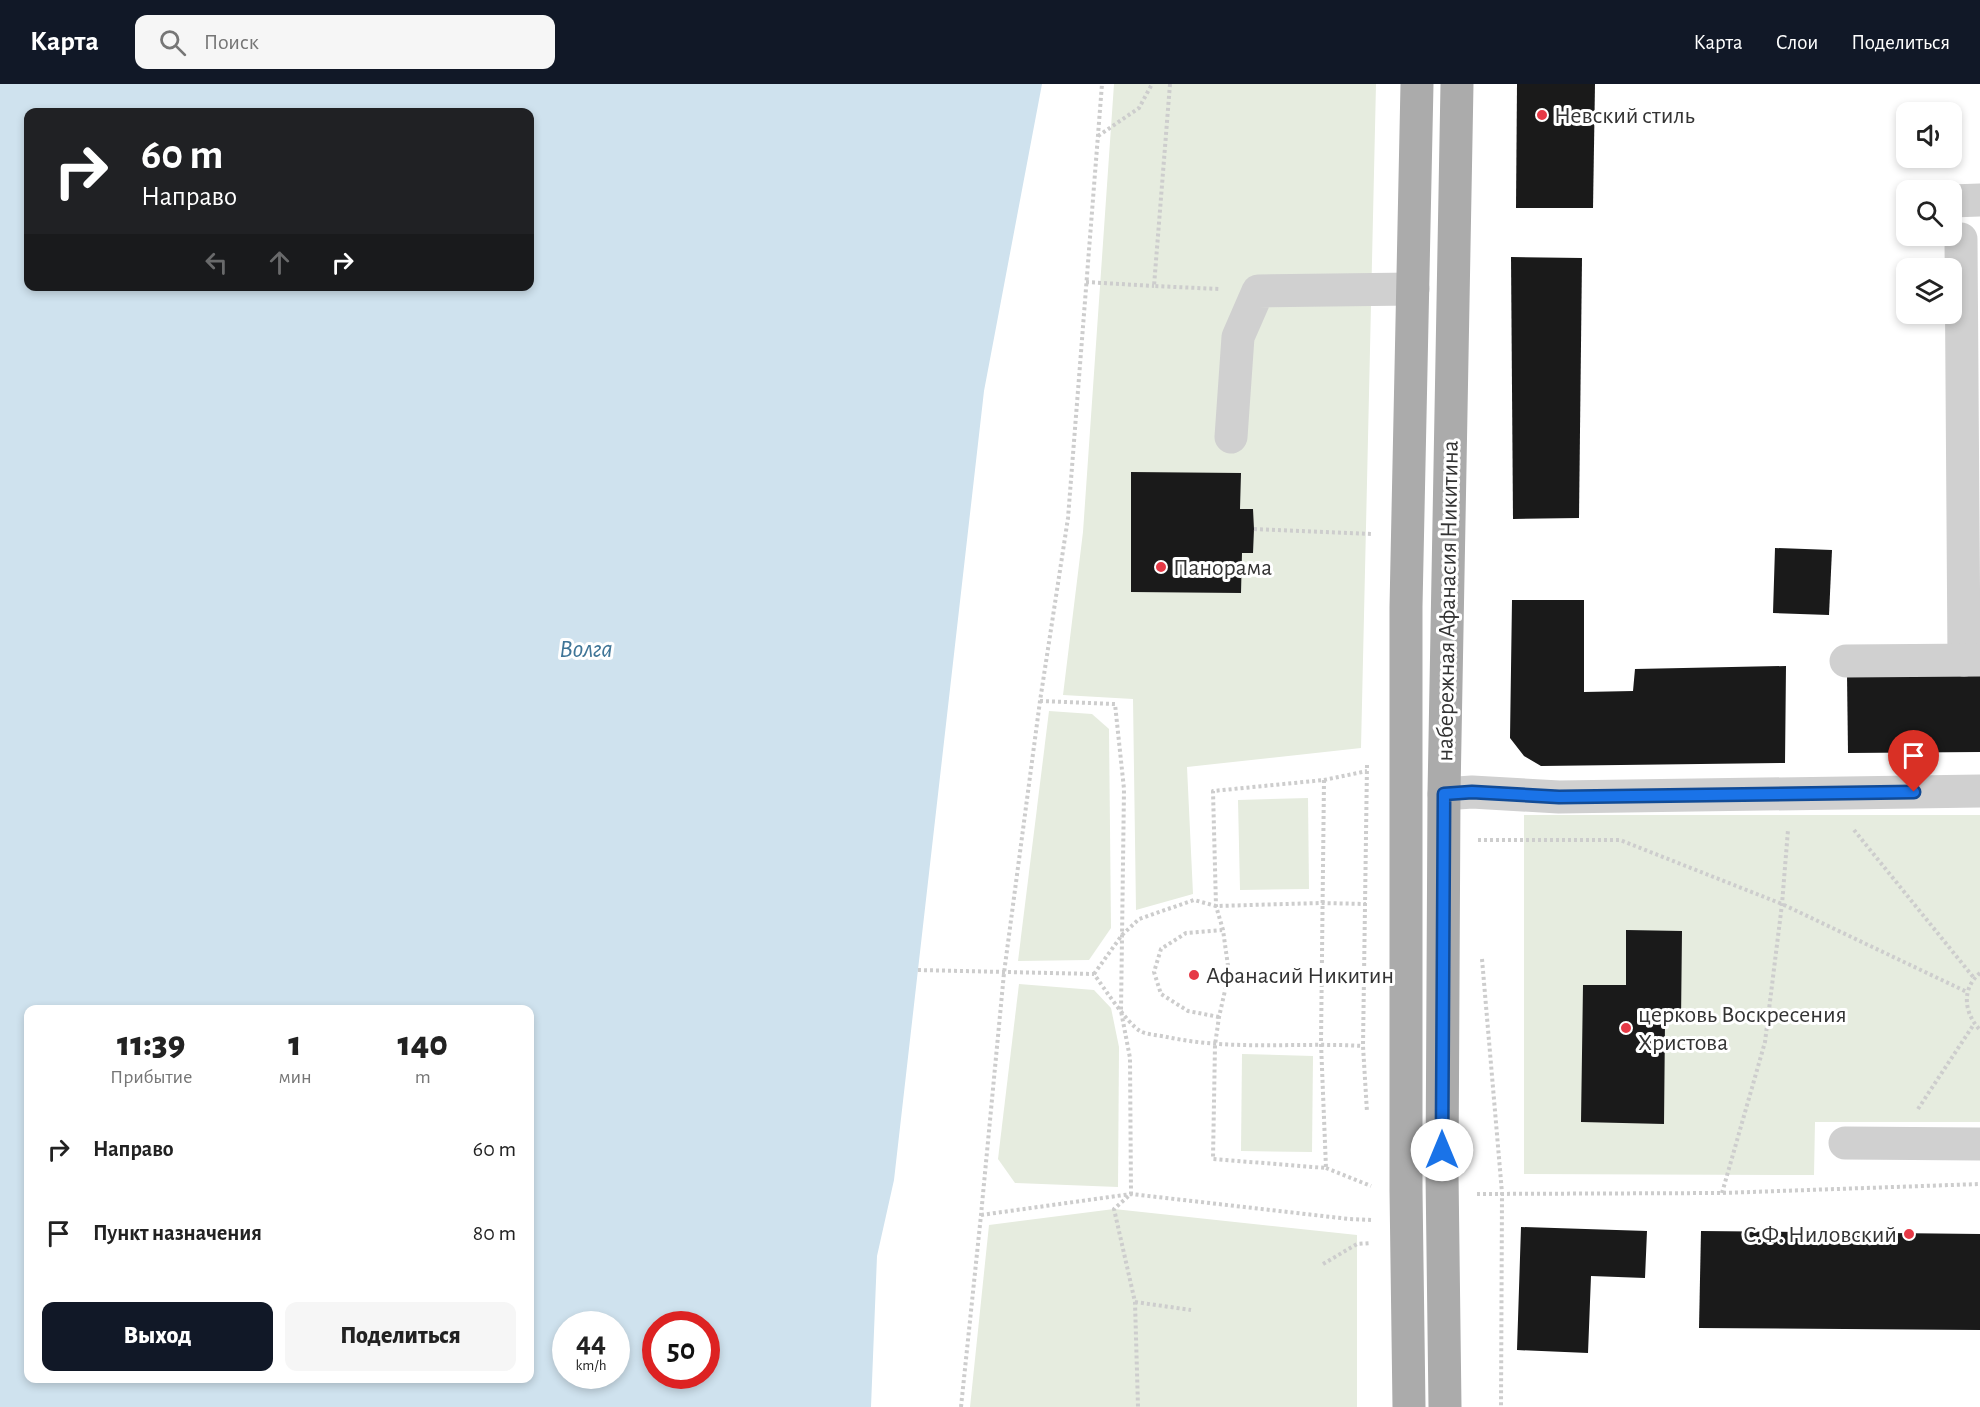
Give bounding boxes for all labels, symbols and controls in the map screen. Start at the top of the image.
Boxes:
search box [135,15,555,69]
icon: search [156,26,189,59]
text: Карта [30,28,99,56]
text: Поиск [204,31,259,53]
text: Карта [1693,32,1743,53]
text: Слои [1776,32,1818,53]
text: Поделиться [1851,32,1950,53]
map controls [1896,102,1962,324]
button: sound [1896,102,1962,168]
place label: Невский стиль [1554,104,1695,128]
marker: Невский стиль [1535,108,1549,122]
icon: right [42,132,120,210]
text: 60 m [141,134,223,176]
button: search [1896,180,1962,246]
text: Направо [141,183,237,210]
icon: left [200,246,233,279]
icon: ahead [263,246,296,279]
icon: right [326,246,359,279]
button: layers [1896,258,1962,324]
street label: набережная Афанасия Никитина [1433,440,1463,762]
place label: Панорама [1173,556,1272,580]
marker: Панорама [1154,560,1168,574]
water label: Волга [559,636,613,662]
pin [1888,730,1939,792]
icon: arrive [1897,739,1930,772]
place label: Афанасий Никитин [1206,964,1394,988]
marker: Афанасий Никитин [1187,968,1201,982]
place label: церковь Воскресения Христова [1638,1003,1847,1055]
marker: церковь Воскресения Христова [1619,1021,1633,1035]
text: 11:39 [117,1026,185,1062]
text: 1 [288,1026,302,1062]
text: 140 [398,1026,448,1062]
text: Прибытие [110,1067,192,1087]
text: мин [278,1067,312,1087]
text: m [415,1067,431,1087]
position arrow [1410,1118,1474,1182]
icon: right [42,1133,75,1166]
text: Направо [93,1138,174,1160]
text: 60 m [473,1138,516,1160]
icon: arrive [42,1217,75,1250]
text: Пункт назначения [93,1222,262,1244]
text: 80 m [473,1222,516,1244]
place label: С.Ф. Ниловский [1743,1223,1897,1247]
marker: С.Ф. Ниловский [1902,1227,1916,1241]
button: Выход [42,1302,273,1371]
button: Поделиться [285,1302,516,1371]
speed limit sign: 50 [642,1311,720,1389]
text: 44 [576,1328,606,1358]
text: km/h [576,1358,606,1373]

